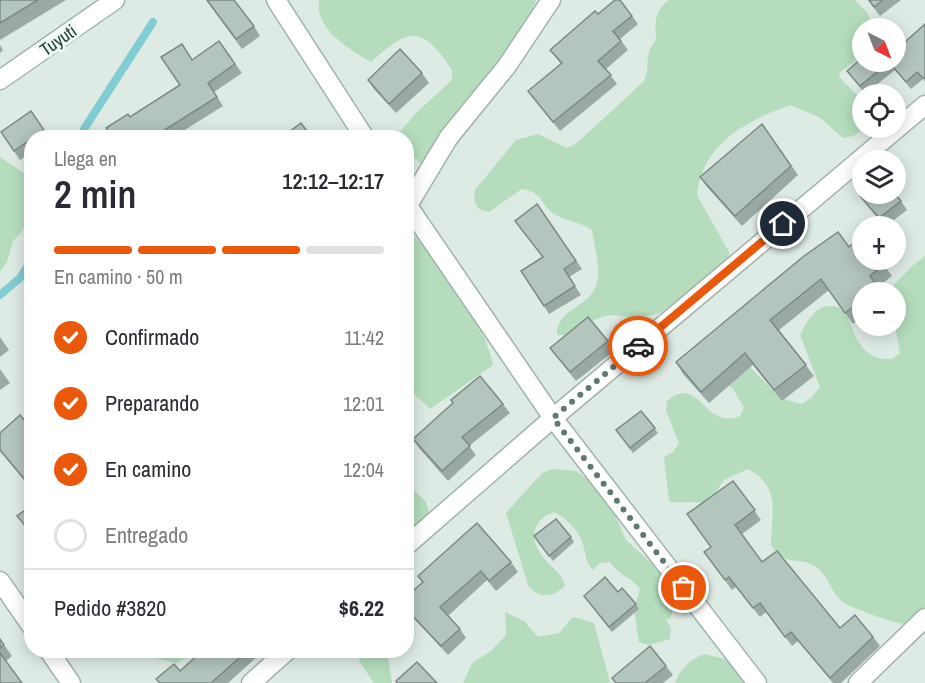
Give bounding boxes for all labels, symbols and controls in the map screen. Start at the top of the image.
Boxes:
street label: Tuyuti [35,18,81,62]
north arrow [852,18,906,72]
map controls [852,18,906,336]
button: locate [852,84,906,138]
text: Llega en [54,145,117,172]
button: layers [852,150,906,204]
text: 12:12–12:17 [282,166,384,196]
text: 2 min [54,168,136,220]
pin [757,198,808,249]
icon: home [766,207,799,240]
button: + [852,216,906,270]
text: En camino · 50 m [54,263,183,290]
button: − [852,282,906,336]
courier [608,316,668,376]
icon: check [54,321,87,354]
text: Confirmado [105,322,199,352]
text: 11:42 [344,324,384,351]
icon: car [622,330,655,363]
icon: check [54,387,87,420]
text: Preparando [105,388,199,418]
text: 12:01 [343,390,384,417]
icon: check [54,453,87,486]
text: En camino [105,454,191,484]
text: 12:04 [343,456,384,483]
text: Entregado [105,520,188,550]
pin [658,562,709,613]
icon: bag [667,571,700,604]
text: Pedido #3820 [54,593,166,623]
text: $6.22 [339,593,384,623]

